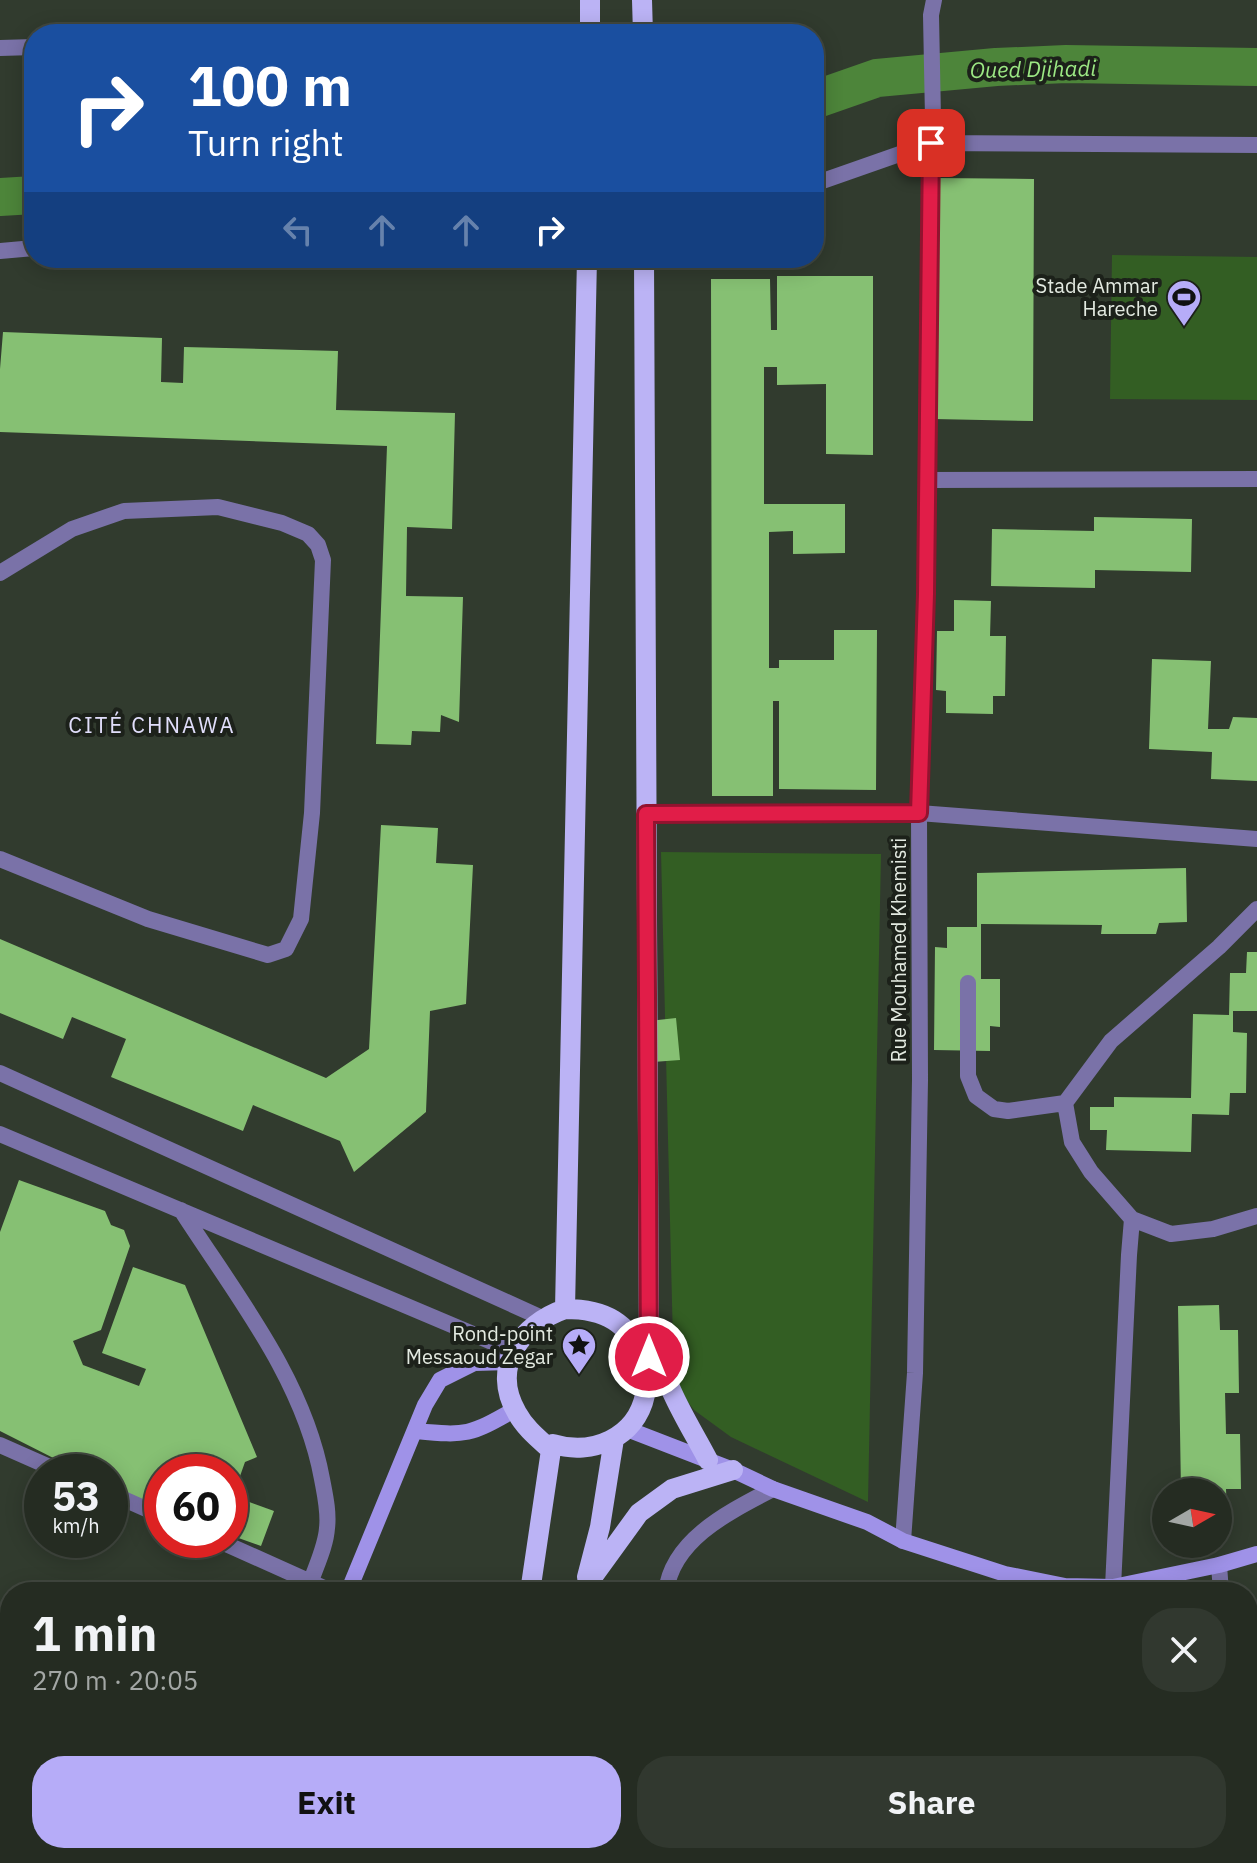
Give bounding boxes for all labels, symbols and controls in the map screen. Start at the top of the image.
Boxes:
text: 100 m [188,49,352,121]
water label: Oued Djihadi [970,53,1097,84]
icon: right [56,56,160,160]
pin [897,109,965,177]
text: Turn right [188,119,344,166]
icon: arrive [909,121,953,165]
icon: left [276,208,320,252]
icon: ahead [360,208,404,252]
icon: ahead [444,208,488,252]
icon: right [528,208,572,252]
place label: Stade Ammar Hareche [1036,272,1158,322]
sports icon: Stade Ammar Hareche [1165,278,1203,328]
district label: CITÉ CHNAWA [68,710,236,739]
street label: Rue Mouhamed Khemisti [885,838,912,1062]
position arrow [607,1315,691,1399]
place label: Rond-point Messaoud Zegar [406,1320,553,1370]
place icon: Rond-point Messaoud Zegar [560,1326,598,1376]
speed limit sign: 60 [144,1454,248,1558]
text: 53 [52,1470,100,1522]
north arrow [1152,1478,1232,1558]
map controls [1152,1478,1232,1558]
text: km/h [52,1512,100,1539]
text: 1 min [32,1602,157,1664]
button: close [1142,1608,1226,1692]
text: 270 m · 20:05 [32,1663,198,1697]
button: Exit [32,1756,621,1848]
button: Share [637,1756,1226,1848]

